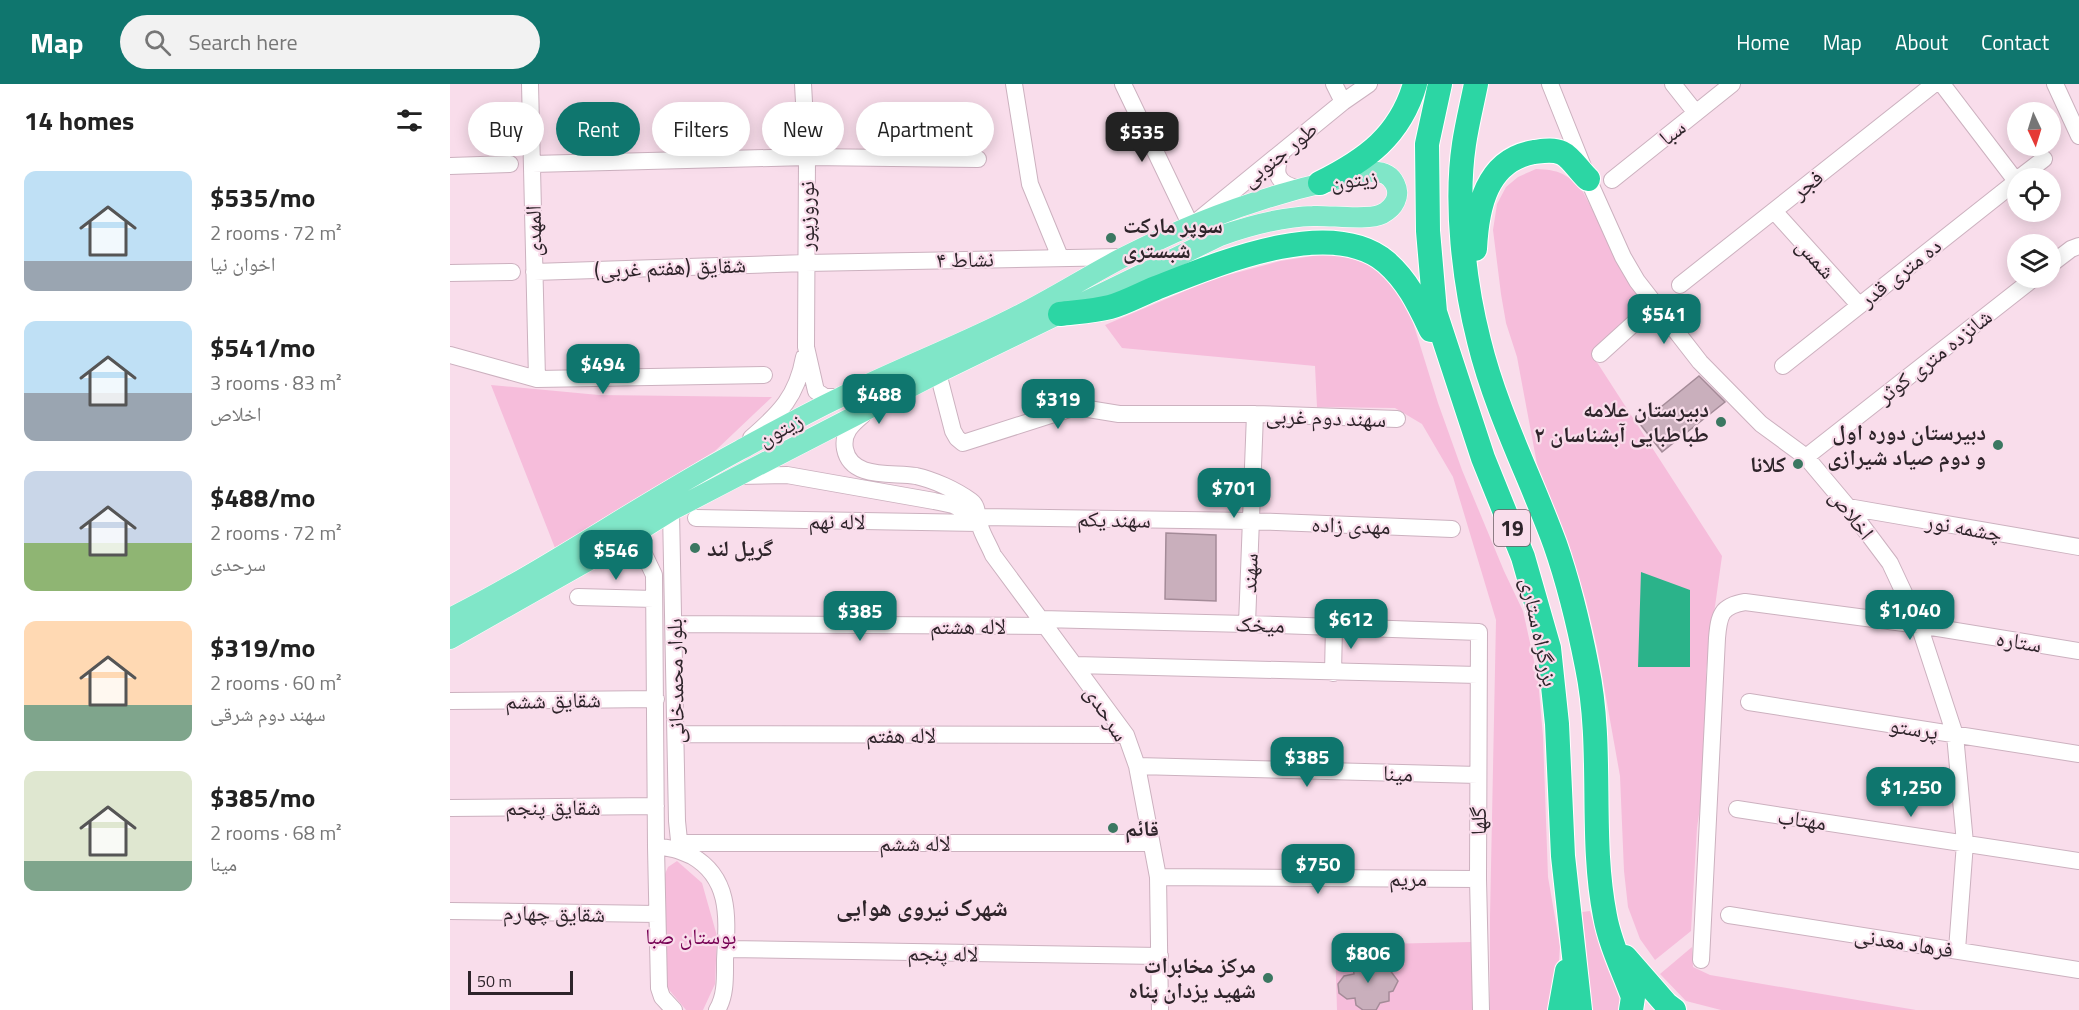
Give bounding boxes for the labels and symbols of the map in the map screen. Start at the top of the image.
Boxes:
north arrow [2007,102,2061,156]
street label: سبا [1651,110,1693,154]
pin: $535 [1106,112,1178,163]
street label: طور جنوبی [1233,112,1325,196]
street label: زیتون [1329,159,1379,199]
street label: فجر [1783,161,1830,208]
street label: نوروزپور [789,181,823,252]
street label: المهدی [516,205,550,257]
place label: سوپر مارکت شبستری [1123,208,1223,267]
street label: ده متری قدر [1851,229,1948,316]
street label: شمس [1788,230,1844,286]
marker: سوپر مارکت شبستری [1104,231,1118,245]
street label: نشاط ۴ [936,241,994,277]
street label: شقایق (هفتم غربی) [593,247,747,287]
pin: $541 [1628,294,1700,345]
street label: شانزده متری کوثر [1868,300,1999,413]
pin: $494 [567,344,639,395]
pin: $488 [843,374,915,425]
pin: $319 [1022,379,1094,430]
place label: دبیرستان علامه طباطبایی آبشناسان ۲ [1534,392,1709,451]
street label: سهند دوم غربی [1265,398,1387,436]
street label: زیتون [751,403,809,455]
marker: دبیرستان علامه طباطبایی آبشناسان ۲ [1714,415,1728,429]
place label: دبیرستان دوره اول‌ و دوم صیاد شیرازی [1827,415,1986,474]
marker: دبیرستان دوره اول‌ و دوم صیاد شیرازی [1991,438,2005,452]
place label: کلانا [1750,447,1786,481]
marker: کلانا [1791,457,1805,471]
pin: $701 [1198,468,1270,519]
street label: اخلاص [1821,481,1883,547]
street label: سهند يكم [1077,501,1151,537]
street label: چشمه نور [1922,503,2005,550]
street label: لاله نهم [808,504,866,538]
street label: مهدی زاده [1311,507,1391,543]
road number: 19 [1494,510,1530,546]
pin: $546 [580,530,652,581]
place label: گریل لند [707,531,774,565]
marker: گریل لند [688,541,702,555]
street label: سهند [1231,553,1267,593]
street label: بزرگراه ستاری [1512,574,1568,690]
pin: $1,040 [1861,590,1959,641]
pin: $385 [824,591,896,642]
pin: $612 [1315,599,1387,650]
street label: میخک [1235,606,1285,642]
street label: لاله هشتم [930,609,1006,643]
street label: بلوار محمدخانی [657,618,693,744]
street label: ستاره [1994,621,2044,661]
street label: سرحدی [1076,678,1138,748]
street label: شقایق ششم [505,682,601,718]
street label: پرستو [1887,707,1941,749]
street label: لاله هفتم [866,718,936,752]
pin: $385 [1271,737,1343,788]
street label: مینا [1382,755,1414,791]
pin: $1,250 [1862,767,1960,818]
street label: شقایق پنجم [505,790,601,824]
street label: مهتاب [1775,799,1829,839]
street label: گلها [1461,807,1495,835]
place label: قائم [1125,811,1159,845]
marker: قائم [1106,821,1120,835]
street label: لاله ششم [879,826,951,860]
pin: $750 [1282,844,1354,895]
street label: مریم [1389,861,1427,895]
district label: شهرک نیروی هوایی [836,889,1008,925]
street label: شقایق چهارم [503,895,605,931]
street label: فرهاد معدنی [1852,917,1956,967]
park label: بوستان صبا [645,919,737,953]
pin: $806 [1332,933,1404,984]
street label: لاله پنجم [907,935,979,971]
place label: مرکز مخابرات شهید یزدان پناه [1129,948,1256,1007]
scale bar [468,968,573,996]
marker: مرکز مخابرات شهید یزدان پناه [1261,971,1275,985]

